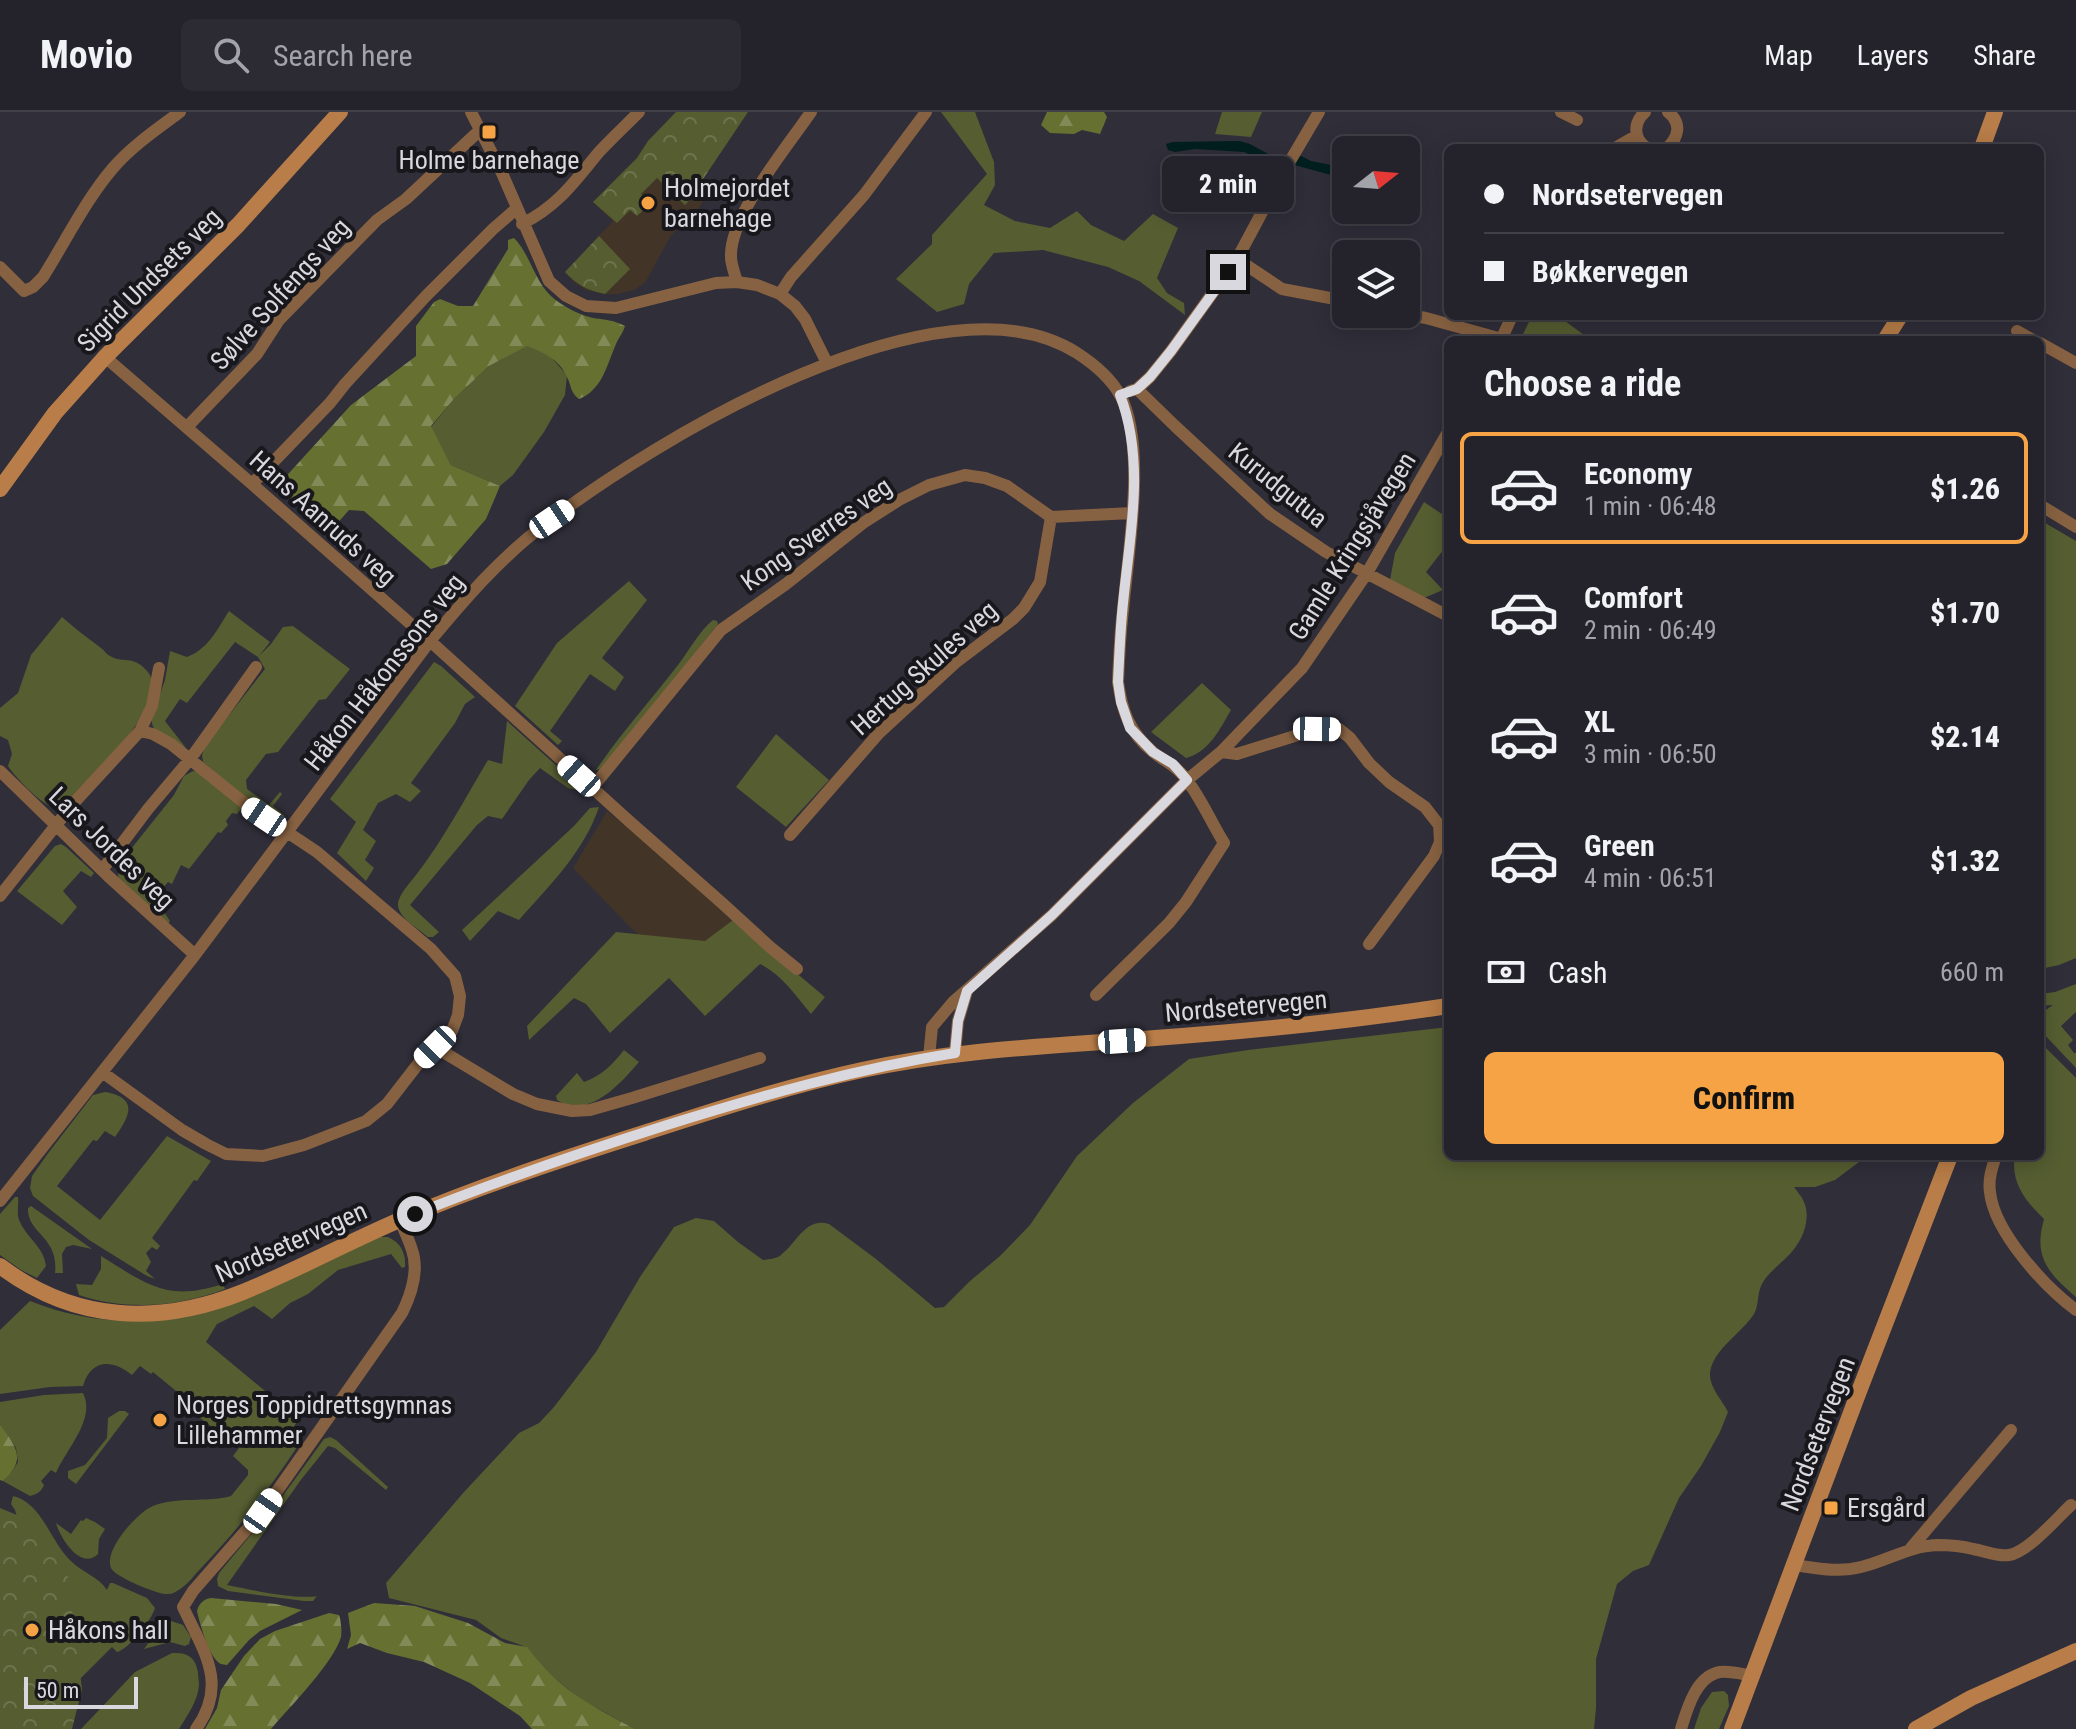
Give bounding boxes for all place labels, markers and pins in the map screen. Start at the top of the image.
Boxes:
marker: Holme barnehage [480,123,498,141]
place label: Holme barnehage [399,145,579,175]
place label: Holmejordet barnehage [664,173,790,233]
marker: Holmejordet barnehage [639,194,657,212]
place label: Norges Toppidrettsgymnas Lillehammer [176,1390,452,1450]
marker: Norges Toppidrettsgymnas Lillehammer [151,1411,169,1429]
place label: Ersgård [1847,1493,1926,1523]
marker: Ersgård [1822,1499,1840,1517]
place label: Håkons hall [48,1615,169,1645]
marker: Håkons hall [23,1621,41,1639]

